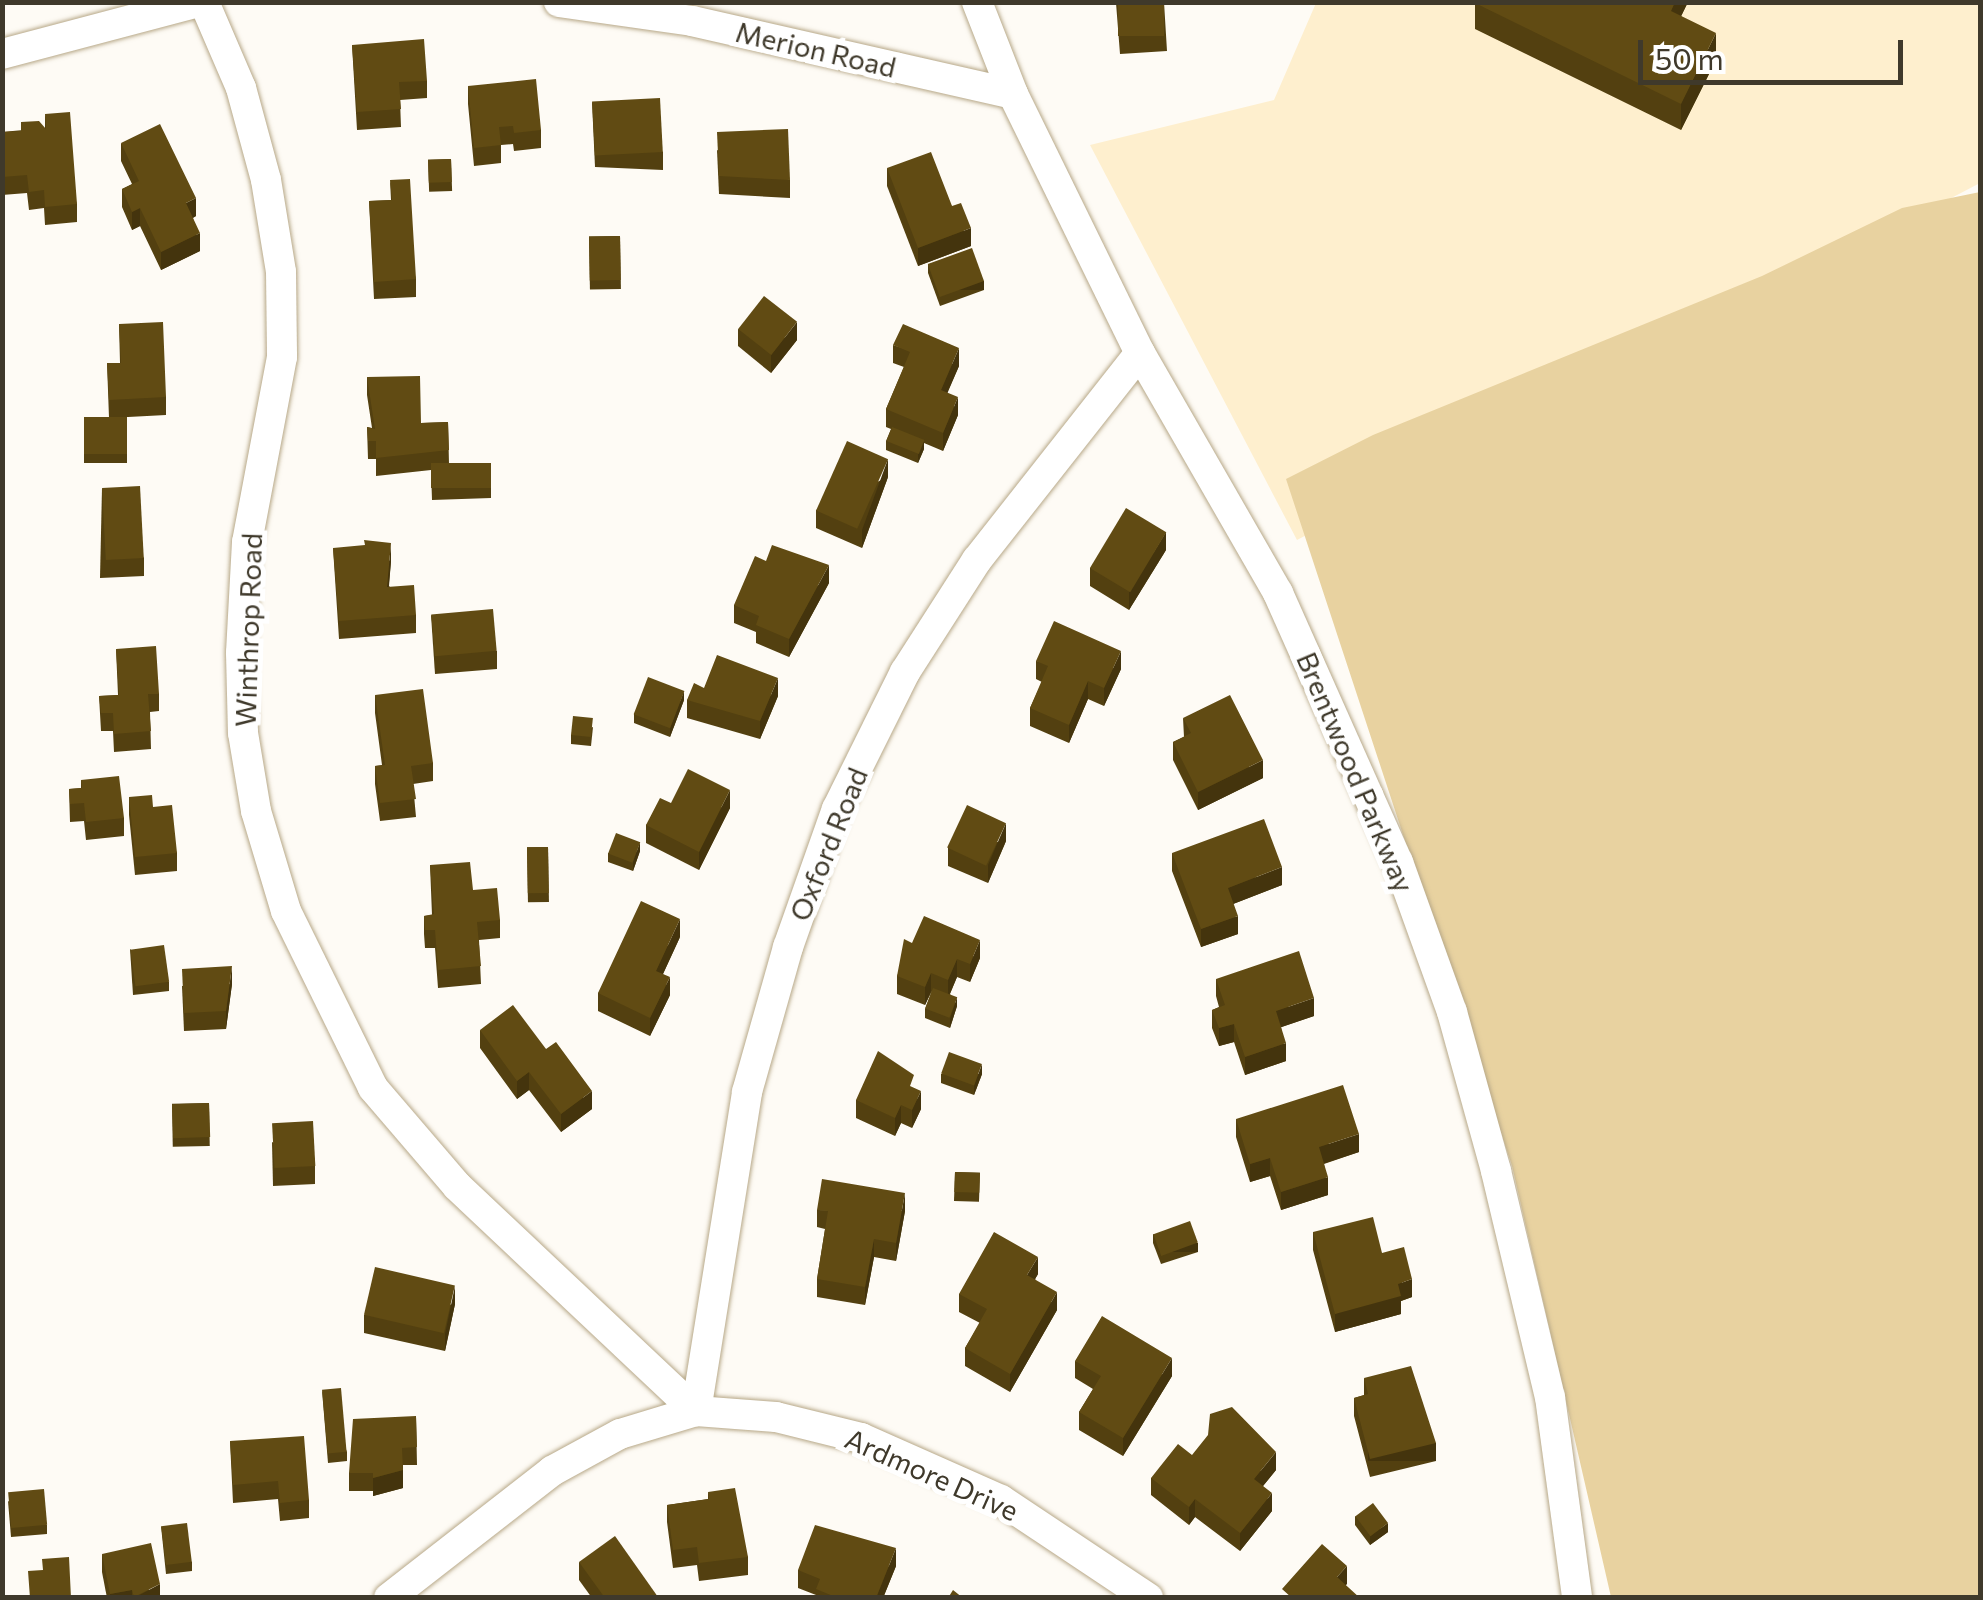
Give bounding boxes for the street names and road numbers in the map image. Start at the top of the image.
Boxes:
street label: Merion Road [733,14,899,84]
street label: Winthrop Road [228,532,268,728]
street label: Brentwood Parkway [1290,647,1422,897]
street label: Oxford Road [782,763,874,925]
street label: Ardmore Drive [840,1421,1024,1527]

